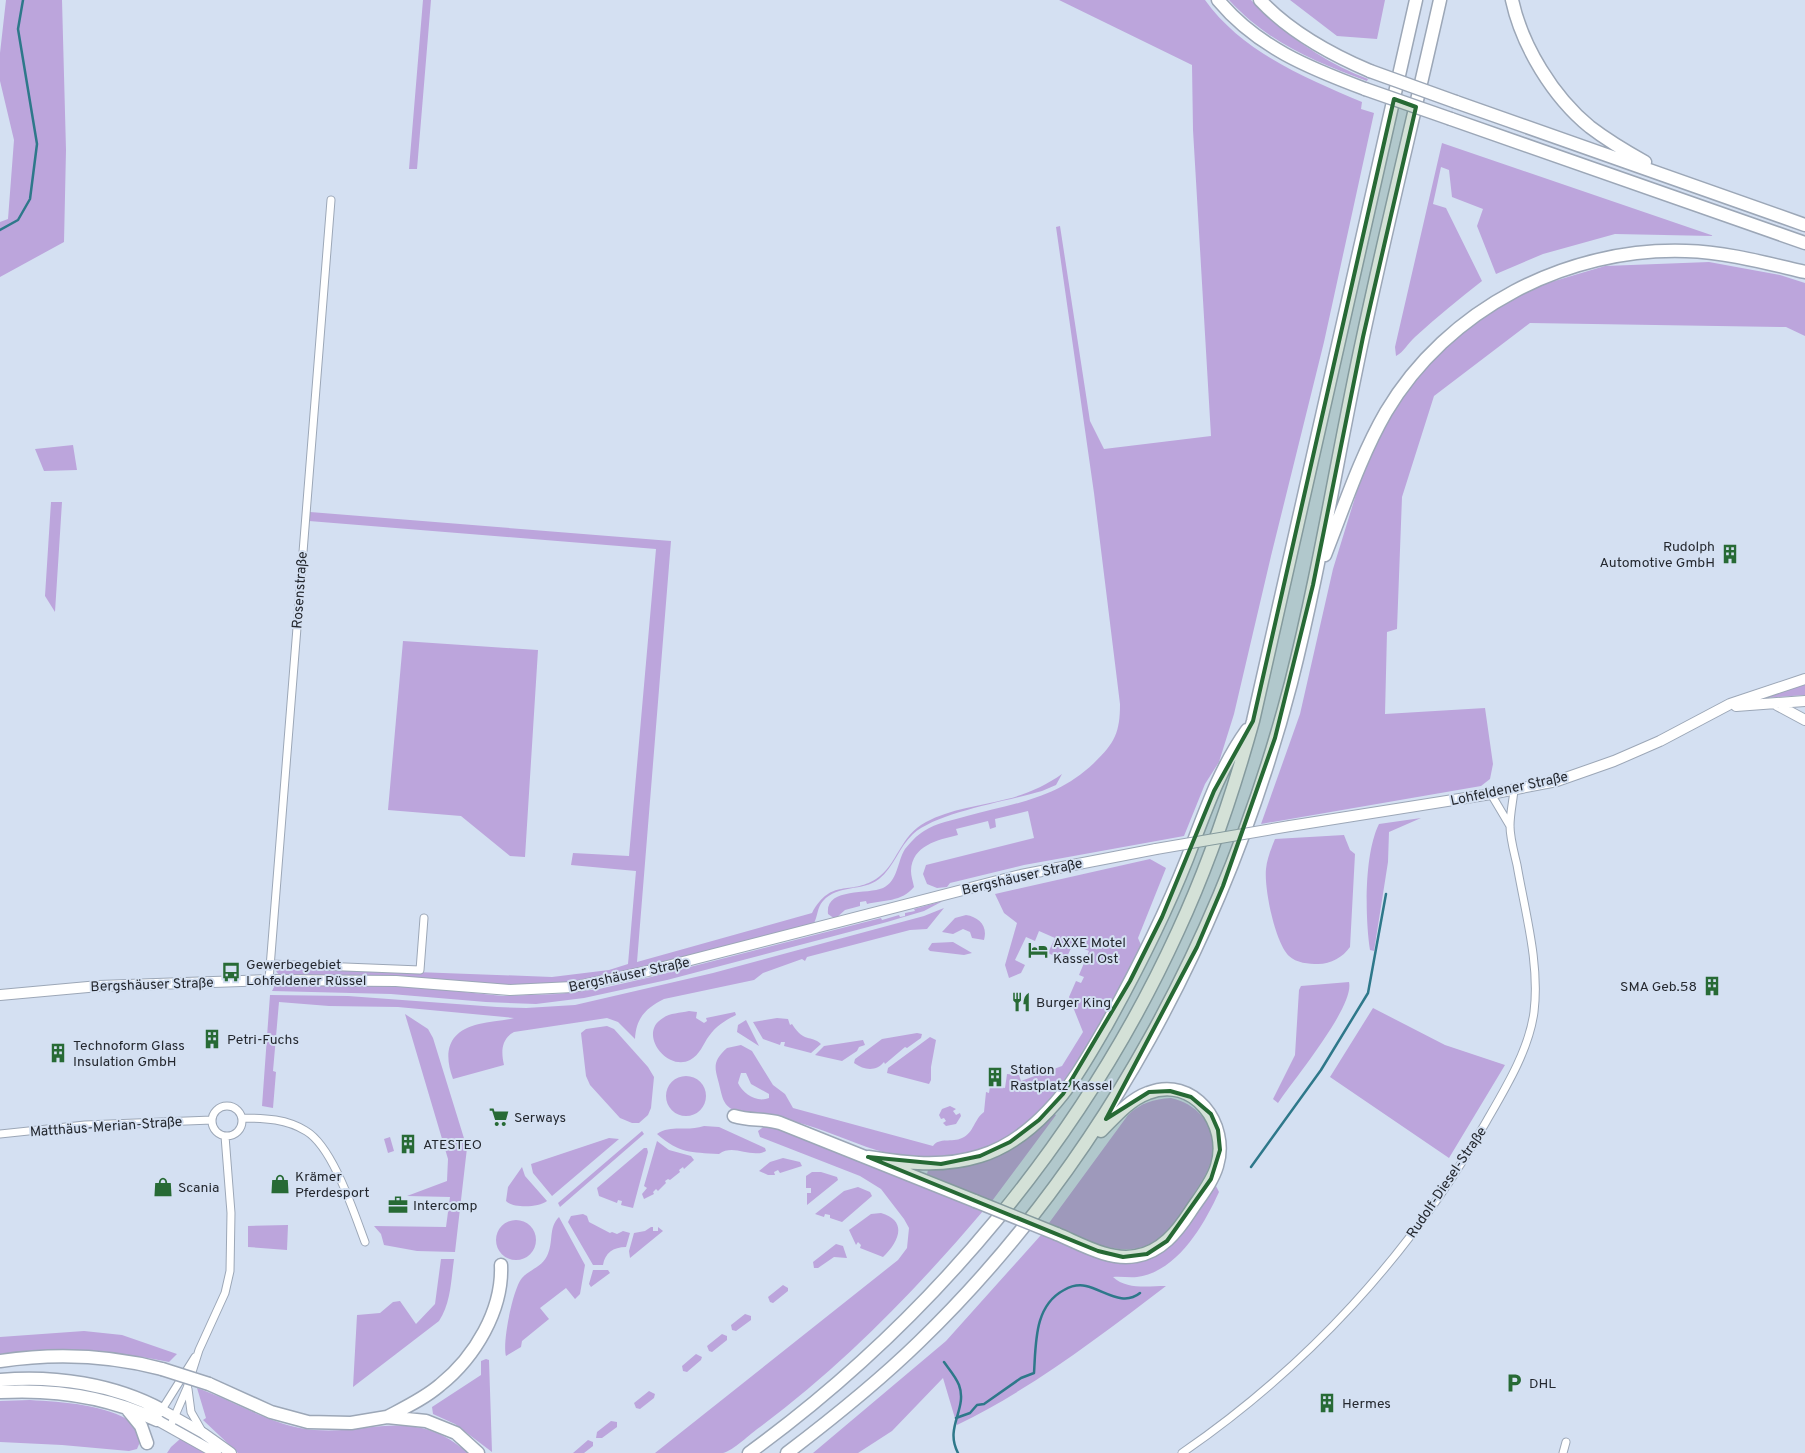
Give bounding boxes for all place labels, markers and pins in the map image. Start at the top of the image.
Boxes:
place label: Rudolph Automotive GmbH [1599,539,1715,572]
building icon: Rudolph Automotive GmbH [1719,543,1741,565]
place label: AXXE Motel Kassel Ost [1053,935,1126,968]
hotel icon: AXXE Motel Kassel Ost [1027,939,1049,961]
place label: Gewerbegebiet Lohfeldener Rüssel [246,957,366,990]
bus stop icon: Gewerbegebiet Lohfeldener Rüssel [220,961,242,983]
building icon: SMA Geb.58 [1701,975,1723,997]
place label: SMA Geb.58 [1620,979,1697,996]
restaurant icon: Burger King [1010,991,1032,1013]
place label: Burger King [1036,995,1111,1012]
building icon: Petri-Fuchs [201,1028,223,1050]
place label: Petri-Fuchs [227,1032,299,1049]
place label: Technoform Glass Insulation GmbH [73,1038,185,1071]
building icon: Technoform Glass Insulation GmbH [47,1042,69,1064]
place label: Station Rastplatz Kassel [1010,1062,1113,1095]
building icon: Station Rastplatz Kassel [984,1066,1006,1088]
supermarket icon: Serways [488,1106,510,1128]
place label: Serways [514,1110,566,1127]
building icon: ATESTEO [397,1133,419,1155]
place label: ATESTEO [423,1137,482,1154]
place label: Krämer Pferdesport [295,1169,370,1202]
shop icon: Krämer Pferdesport [269,1173,291,1195]
shop icon: Scania [152,1176,174,1198]
place label: Scania [178,1180,219,1197]
office icon: Intercomp [387,1194,409,1216]
place label: Intercomp [413,1198,477,1215]
parking icon: DHL [1503,1372,1525,1394]
place label: DHL [1529,1376,1556,1393]
building icon: Hermes [1316,1392,1338,1414]
place label: Hermes [1342,1396,1391,1413]

